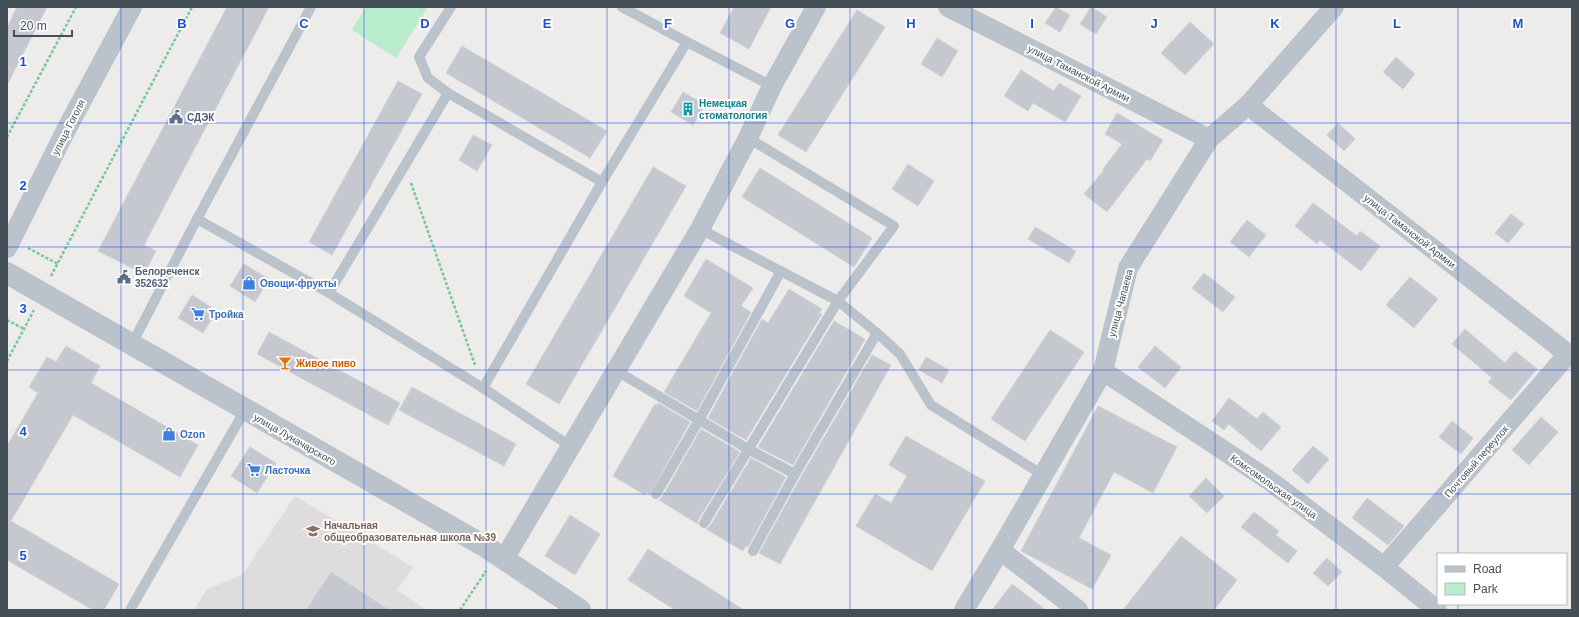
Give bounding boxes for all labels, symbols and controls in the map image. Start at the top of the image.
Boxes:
scale bar [14,12,72,38]
text: B [177,16,187,31]
text: C [299,16,309,31]
text: D [420,16,430,31]
text: E [543,16,552,31]
text: F [664,16,672,31]
text: G [785,16,795,31]
text: H [906,16,916,31]
text: I [1030,16,1034,31]
text: J [1150,16,1158,31]
text: K [1270,16,1280,31]
text: L [1393,16,1401,31]
text: M [1513,16,1523,31]
text: 20 m [20,19,47,33]
street label: улица Таманской Армии [1026,43,1132,104]
text: 1 [19,54,27,69]
street label: улица Гоголя [50,98,87,157]
place label: Немецкая стоматология [699,98,767,121]
building icon: Немецкая стоматология [680,101,696,117]
public building icon: СДЭК [168,109,184,125]
place label: СДЭК [187,112,215,123]
text: 2 [19,178,27,193]
street label: улица Таманской Армии [1362,192,1458,271]
place label: Белореченск 352632 [135,266,200,289]
street label: улица Чапаева [1106,268,1135,338]
public building icon: Белореченск 352632 [116,269,132,285]
shop icon: Овощи-фрукты [241,275,257,291]
place label: Овощи-фрукты [260,278,337,289]
text: 3 [19,301,27,316]
supermarket icon: Тройка [190,306,206,322]
place label: Тройка [209,309,244,320]
bar icon: Живое пиво [277,355,293,371]
place label: Живое пиво [295,358,356,369]
street label: улица Луначарского [252,411,338,468]
street label: Почтовый переулок [1442,423,1511,499]
text: 4 [19,424,27,439]
shop icon: Ozon [161,426,177,442]
place label: Ozon [180,429,205,440]
street label: Комсомольская улица [1228,452,1319,521]
supermarket icon: Ласточка [246,462,262,478]
place label: Ласточка [265,465,311,476]
place label: Начальная общеобразовательная школа №39 [324,520,496,543]
school or university icon: Начальная общеобразовательная школа №39 [305,523,321,539]
text: 5 [19,548,27,563]
legend [1437,553,1567,605]
text: Road [1473,562,1502,576]
text: Park [1473,582,1499,596]

